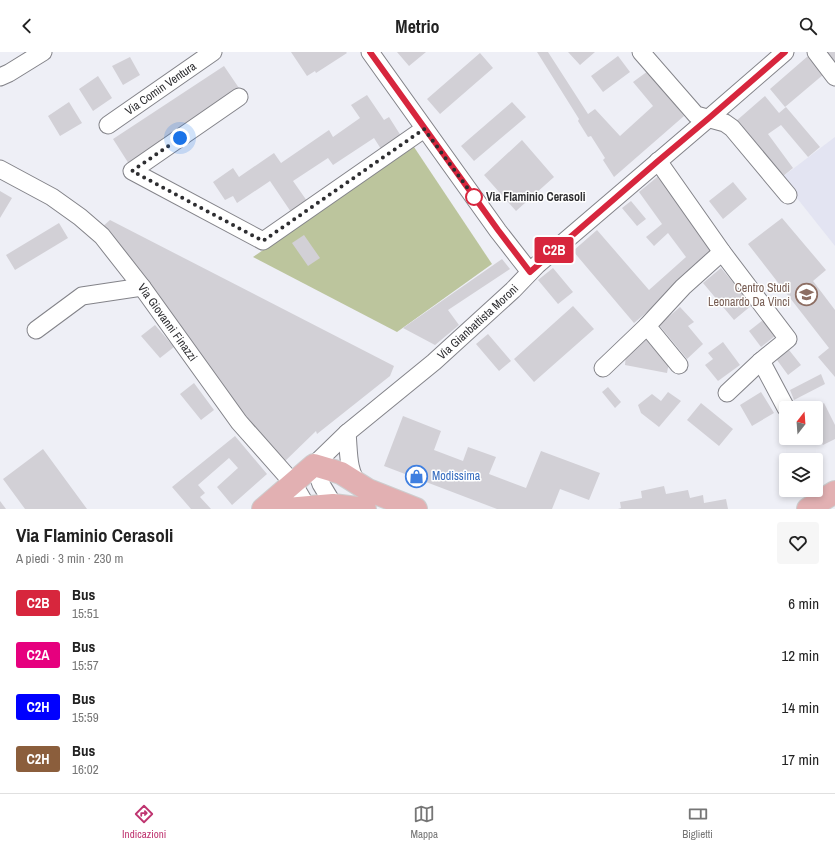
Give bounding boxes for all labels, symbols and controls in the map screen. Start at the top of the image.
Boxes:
text: Metrio [395,14,440,39]
icon: back [16,15,38,37]
icon: search [797,15,819,37]
street label: Via Comin Ventura [122,58,200,119]
your location [170,128,190,148]
marker: Via Flaminio Cerasoli [465,188,483,206]
place label: Via Flaminio Cerasoli [486,189,586,205]
line badge: C2B [531,237,577,263]
text: C2B [543,241,565,259]
street label: Via Giovanni Finazzi [134,280,201,365]
place label: Centro Studi Leonardo Da Vinci [708,280,790,310]
street label: Via Gianbattista Moroni [434,281,522,363]
school or university icon: Centro Studi Leonardo Da Vinci [793,282,819,308]
north arrow [779,401,823,445]
map controls [779,401,823,497]
button: layers [779,453,823,497]
shop icon: Modissima [404,463,430,489]
place label: Modissima [432,468,481,484]
text: Via Flaminio Cerasoli [16,522,173,548]
button: heart [777,522,819,564]
text: A piedi · 3 min · 230 m [16,550,123,567]
text: Bus [72,584,95,605]
text: 6 min [788,593,819,614]
text: C2B [27,594,49,612]
text: 15:51 [72,605,99,622]
text: Bus [72,636,95,657]
text: 12 min [781,645,819,666]
text: C2A [27,646,49,664]
text: 15:57 [72,657,99,674]
text: Bus [72,688,95,709]
text: 14 min [781,697,819,718]
text: C2H [27,698,49,716]
text: 15:59 [72,709,99,726]
text: Bus [72,740,95,761]
text: 17 min [781,749,819,770]
text: C2H [27,750,49,768]
text: 16:02 [72,761,99,778]
tab: Indicazioni [122,803,166,841]
tab: Mappa [410,803,438,841]
tab: Biglietti [682,803,713,841]

